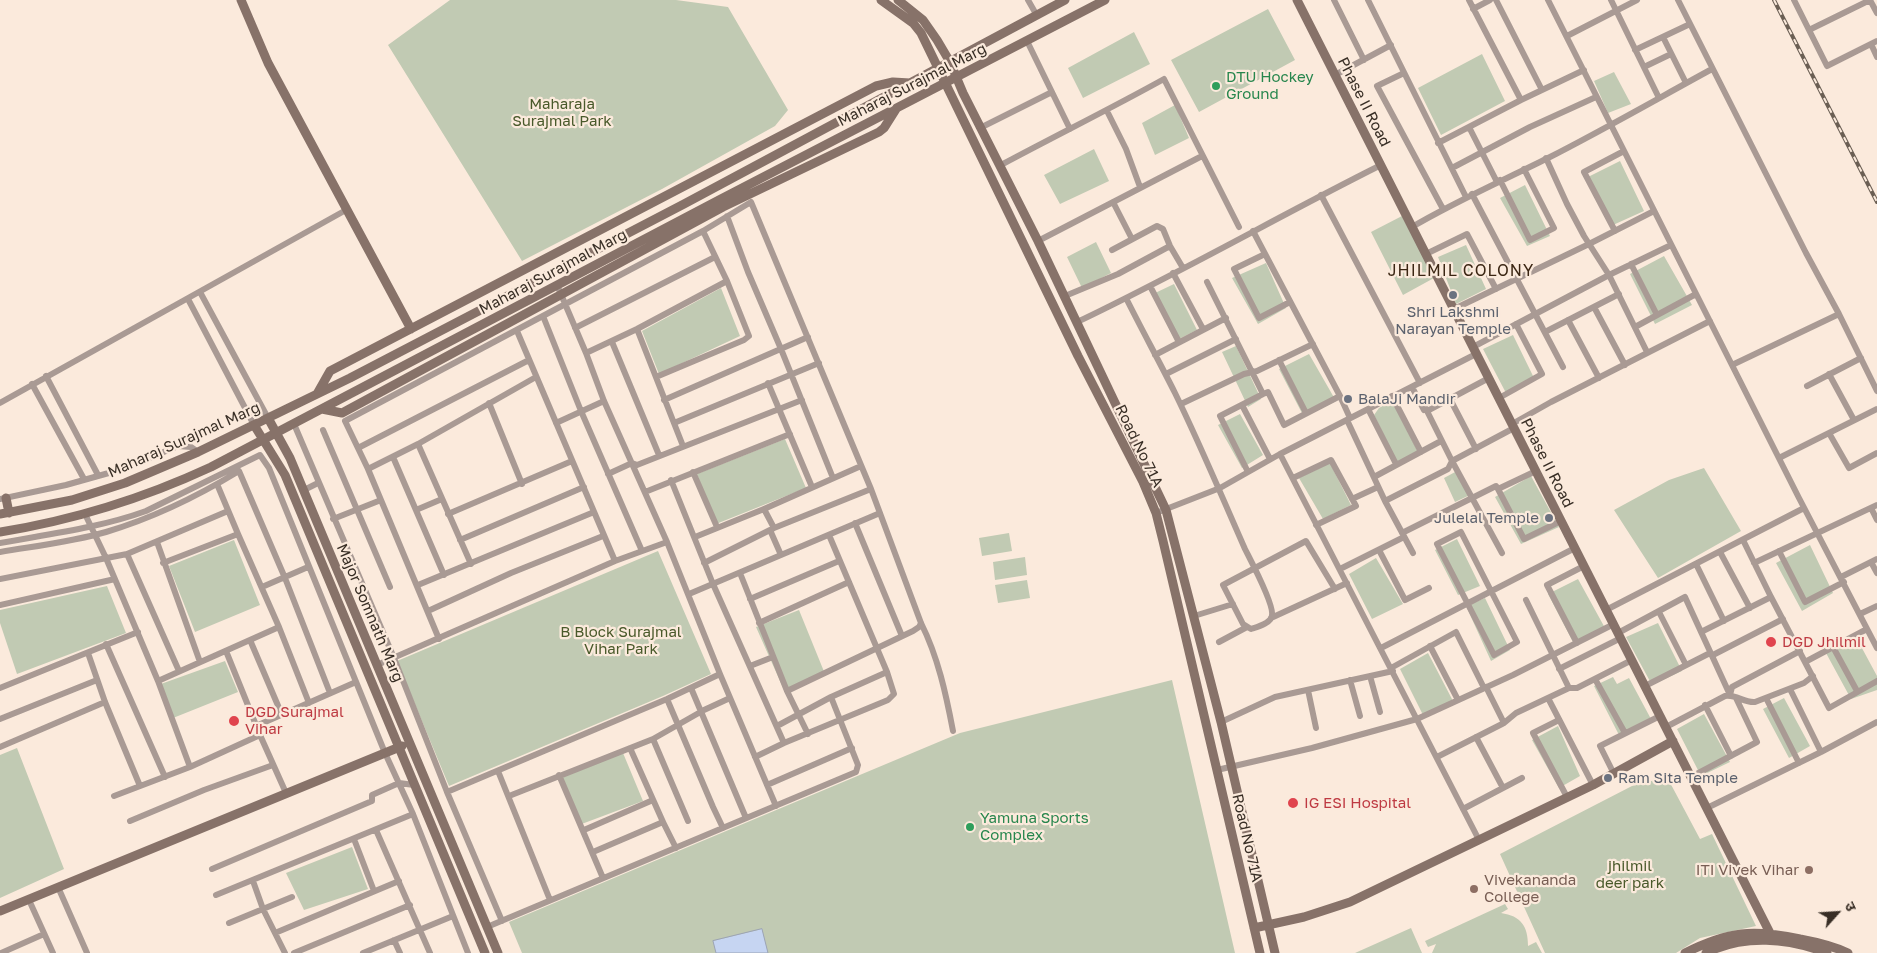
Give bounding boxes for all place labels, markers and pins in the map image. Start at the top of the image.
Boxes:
place label: DTU Hockey Ground [1226,68,1314,103]
marker: DTU Hockey Ground [1210,80,1222,92]
marker: Shri Lakshmi Narayan Temple [1447,289,1459,301]
place label: Shri Lakshmi Narayan Temple [1395,303,1511,338]
place label: BalaJi Mandir [1358,390,1456,408]
marker: BalaJi Mandir [1342,393,1354,405]
place label: Julelal Temple [1434,509,1539,527]
marker: Julelal Temple [1543,512,1555,524]
place label: DGD Jhilmil [1782,633,1866,651]
marker: DGD Jhilmil [1764,635,1778,649]
place label: DGD Surajmal Vihar [245,703,344,738]
marker: DGD Surajmal Vihar [227,714,241,728]
place label: Ram Sita Temple [1618,769,1738,787]
marker: Ram Sita Temple [1602,772,1614,784]
place label: IG ESI Hospital [1304,794,1411,812]
marker: IG ESI Hospital [1286,796,1300,810]
place label: Yamuna Sports Complex [980,809,1089,844]
marker: Yamuna Sports Complex [964,821,976,833]
place label: ITI Vivek Vihar [1696,861,1799,879]
marker: ITI Vivek Vihar [1803,864,1815,876]
place label: Vivekananda College [1484,871,1576,906]
marker: Vivekananda College [1468,883,1480,895]

